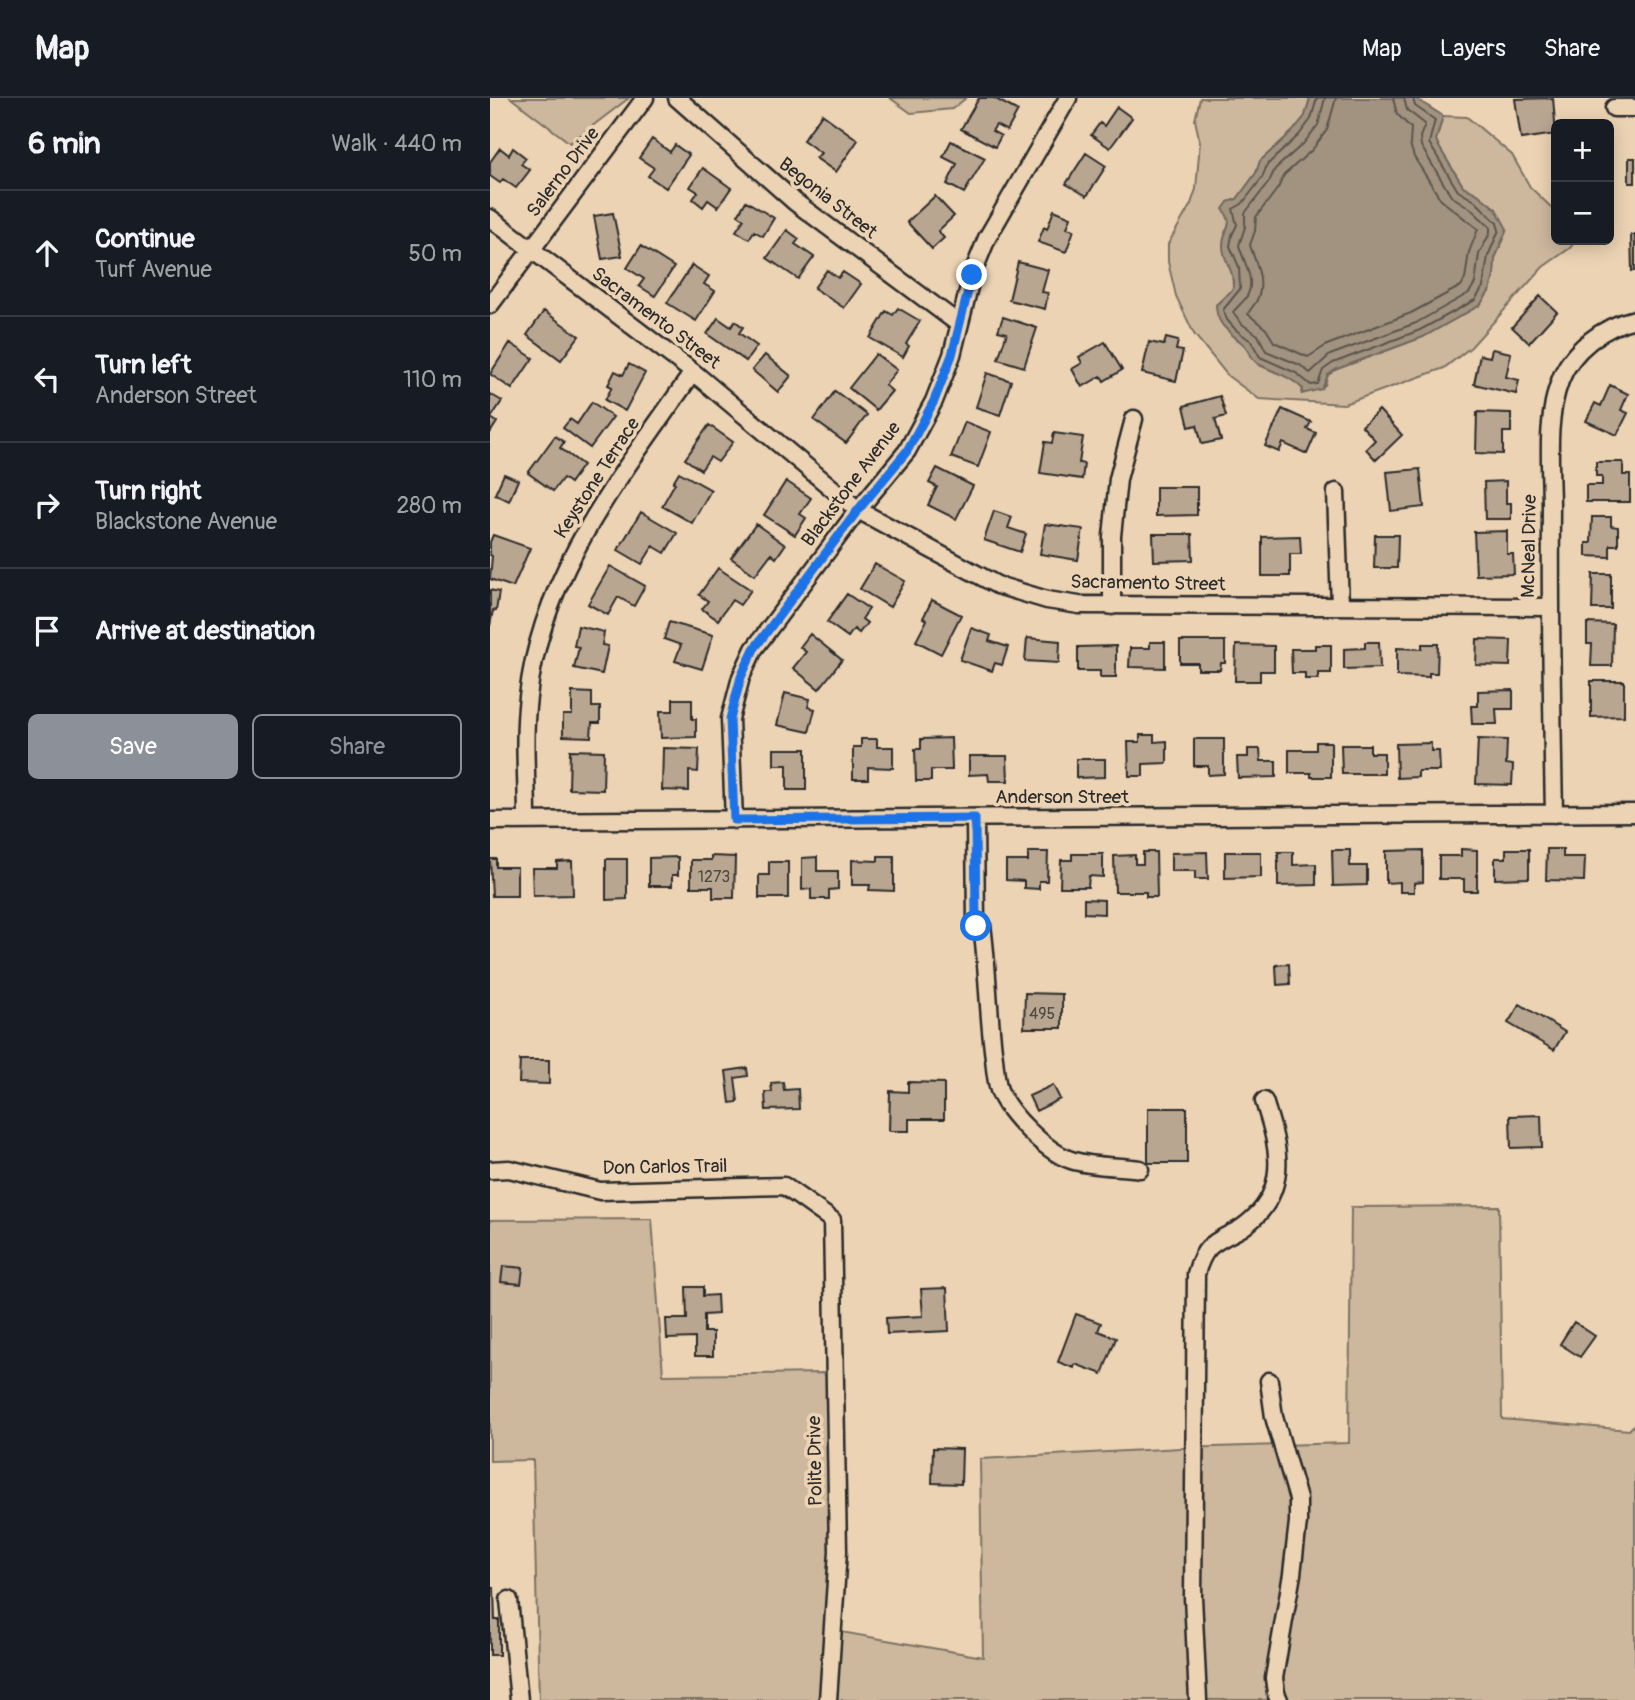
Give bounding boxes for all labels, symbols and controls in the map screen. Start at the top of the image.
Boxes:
text: Map [35,28,90,69]
text: Map [1362,34,1402,63]
text: Layers [1440,34,1506,63]
text: Share [1544,34,1600,63]
map controls [1551,119,1614,245]
button: + [1551,119,1614,182]
street label: Salerno Drive [521,122,605,222]
text: 6 min [28,125,101,162]
text: Walk · 440 m [331,129,462,158]
street label: Begonia Street [774,152,882,244]
button: − [1551,182,1614,245]
text: Continue [95,223,195,255]
icon: ahead [28,234,66,272]
text: 50 m [408,239,462,268]
text: Turf Avenue [95,255,212,284]
route end [956,259,987,290]
street label: Sacramento Street [587,262,725,374]
text: Turn left [95,349,191,381]
icon: left [28,360,66,398]
text: 110 m [403,365,462,394]
text: Anderson Street [95,381,257,410]
street label: Keystone Terrace [549,412,645,543]
street label: Blackstone Avenue [796,416,906,551]
text: Turn right [95,475,201,507]
icon: right [28,486,66,524]
text: 280 m [396,491,462,520]
street label: McNeal Drive [1516,493,1542,598]
text: Blackstone Avenue [95,507,277,536]
street label: Sacramento Street [1070,570,1226,596]
icon: arrive [28,612,66,650]
text: Arrive at destination [95,615,315,647]
button: Save [28,714,238,779]
button: Share [252,714,462,779]
street label: Anderson Street [995,785,1129,809]
house number: 1273 [698,867,730,887]
route start [960,910,991,941]
house number: 495 [1029,1004,1055,1024]
street label: Don Carlos Trail [602,1154,728,1180]
street label: Polite Drive [802,1415,828,1506]

